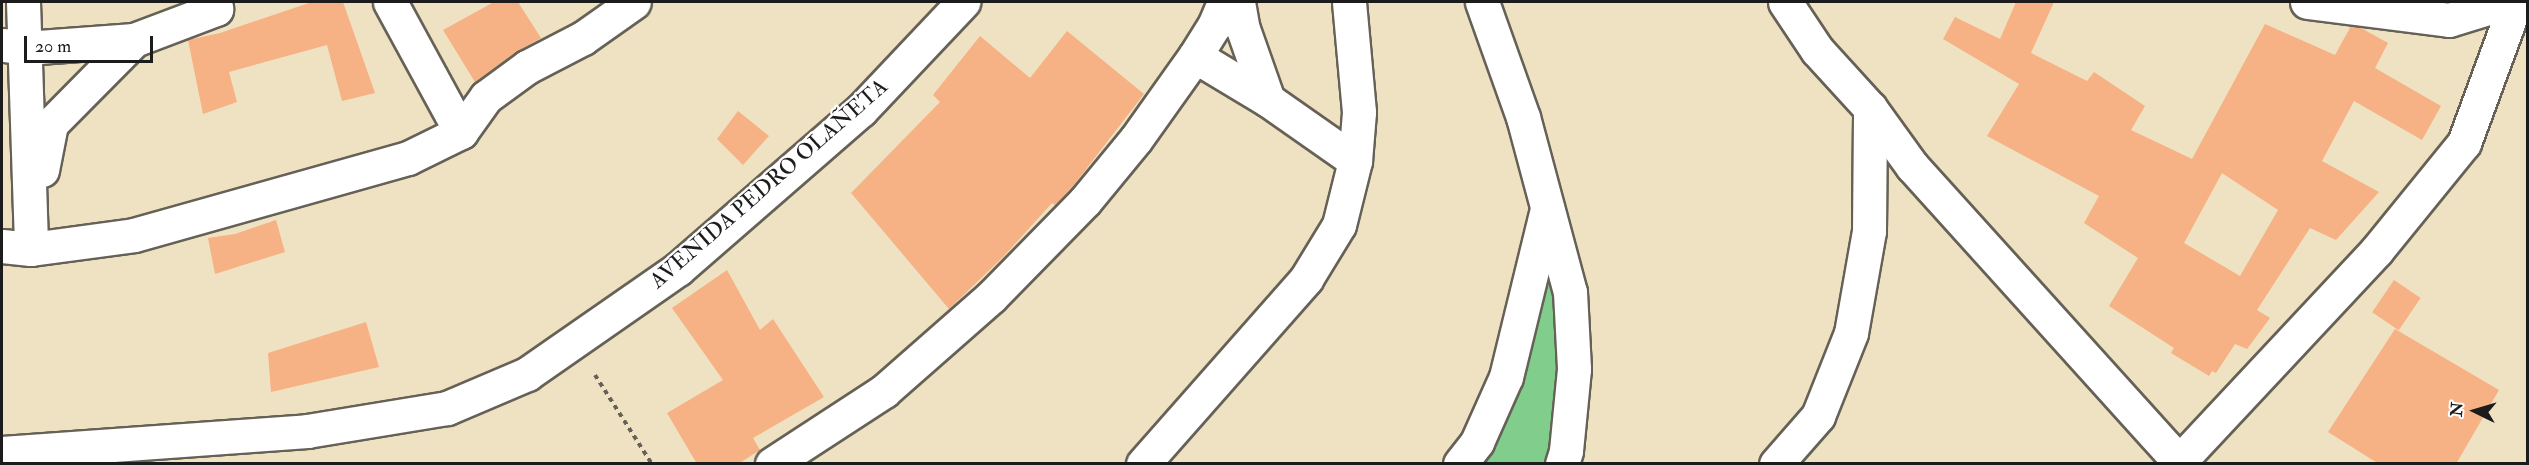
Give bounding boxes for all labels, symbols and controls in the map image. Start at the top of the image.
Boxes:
scale bar [27,24,156,62]
text: 20 m [35,35,71,58]
street label: AVENIDA PEDRO OLAÑETA [645,74,893,294]
north arrow [2445,381,2505,441]
text: N [2446,401,2468,417]

